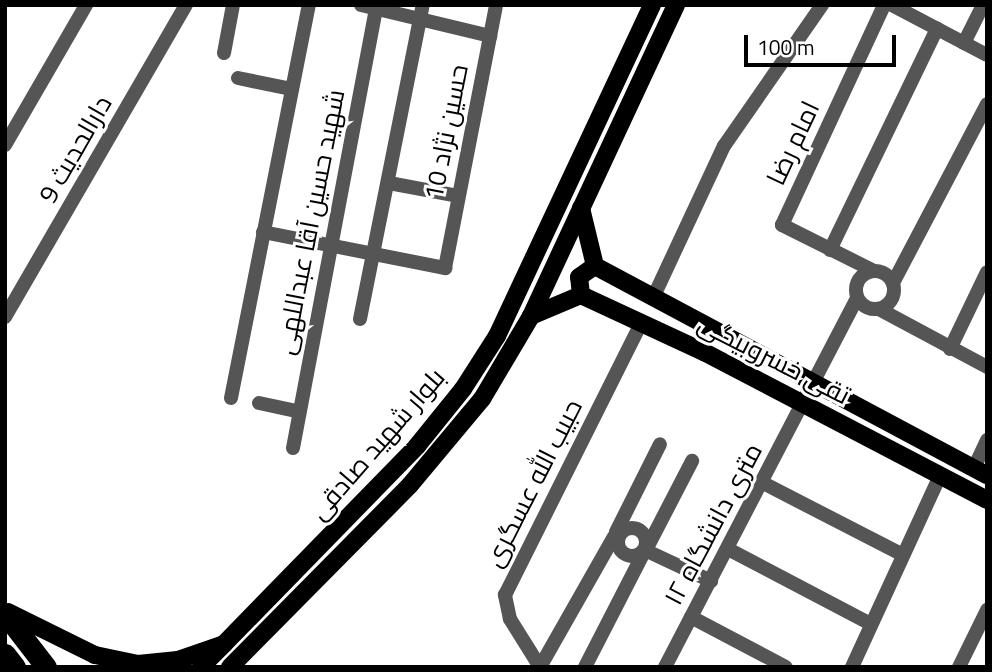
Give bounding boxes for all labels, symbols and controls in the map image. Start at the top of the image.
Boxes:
scale bar [747,21,899,65]
text: 100 m [757,31,814,63]
street label: حسین نژاد 10 [418,62,474,202]
street label: شهید حسین آقا عبداللهی [269,87,351,357]
street label: دارالحدیث 9 [32,90,118,208]
street label: امام رضا [760,96,826,190]
street label: تقی خسروبیگی [693,307,855,411]
street label: بلوار شهید صادقی [303,362,451,526]
street label: حبیب الله عسگری [477,394,589,572]
street label: ۱۲ متری دانشگاه [657,438,769,610]

